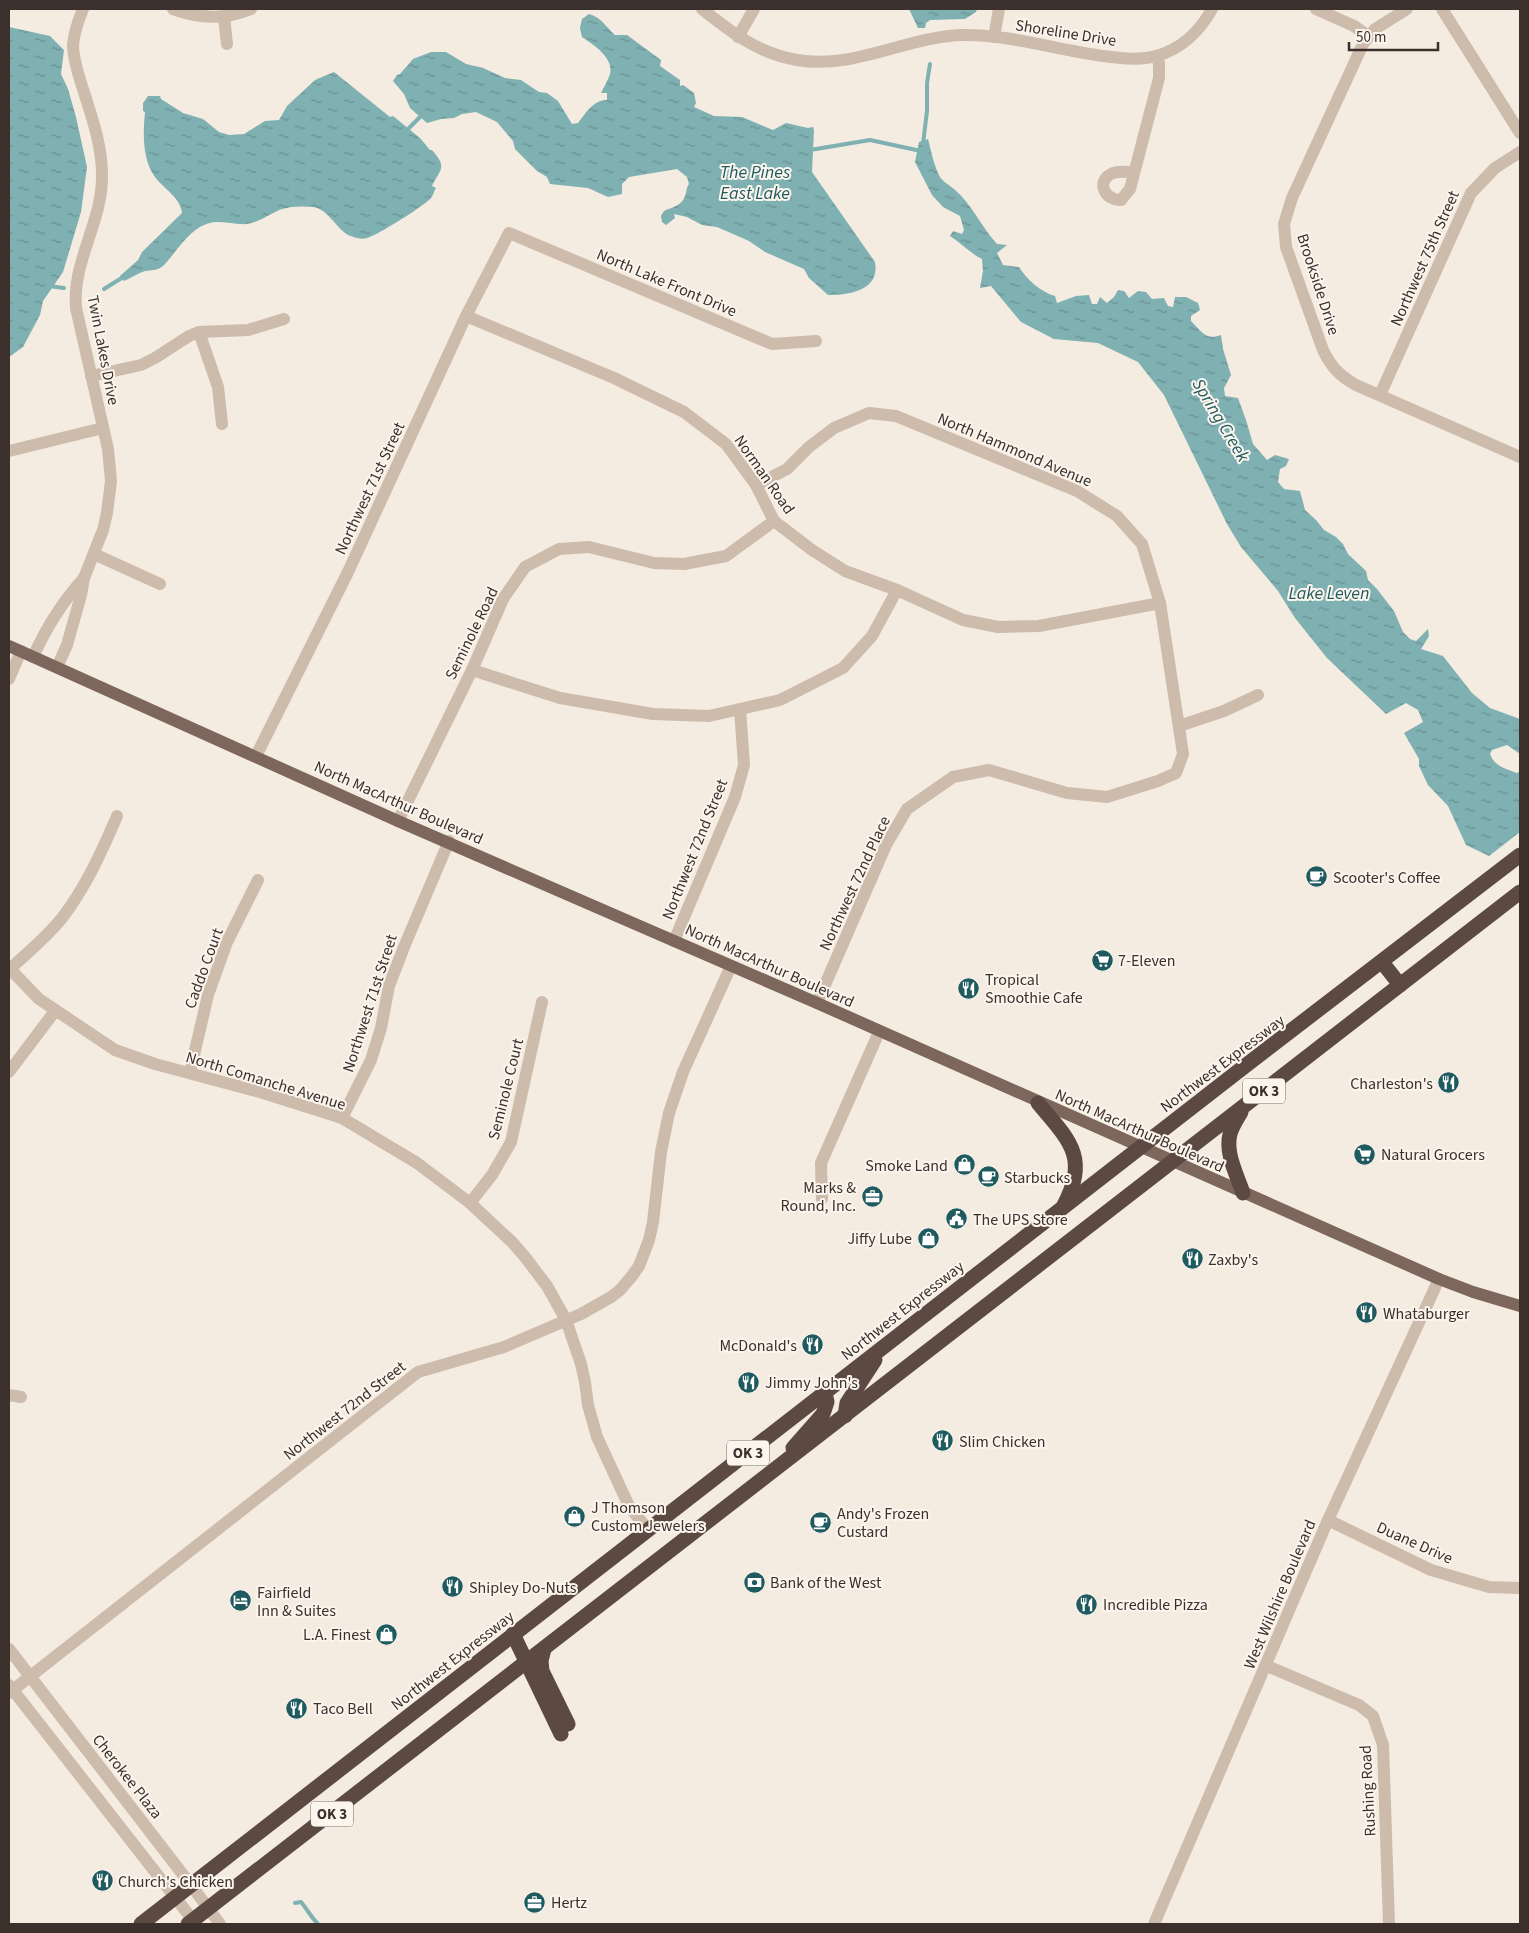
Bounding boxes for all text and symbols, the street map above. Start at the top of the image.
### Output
street label: Shoreline Drive [1014,14,1118,52]
scale bar [1349,20,1438,52]
text: 50 m [1356,27,1386,48]
water label: The Pines East Lake [720,160,790,206]
street label: Northwest 75th Street [1385,187,1465,330]
street label: Brookside Drive [1291,231,1345,338]
street label: North Lake Front Drive [593,243,740,322]
street label: Twin Lakes Drive [82,293,124,407]
water label: Spring Creek [1186,374,1256,467]
street label: North Hammond Avenue [934,407,1095,492]
street label: Northwest 71st Street [329,418,411,558]
street label: Norman Road [729,431,800,519]
water label: Lake Leven [1289,581,1369,606]
street label: Seminole Road [440,583,504,684]
street label: North MacArthur Boulevard [311,756,487,850]
street label: Northwest 72nd Street [657,775,733,923]
street label: Northwest 72nd Place [814,813,896,954]
cafe icon: Scooter's Coffee [1305,865,1329,889]
place label: Scooter's Coffee [1333,867,1441,889]
street label: North MacArthur Boulevard [682,919,858,1013]
street label: Caddo Court [179,924,229,1012]
street label: Northwest 71st Street [337,931,403,1075]
supermarket icon: 7-Eleven [1090,948,1114,972]
place label: 7-Eleven [1118,950,1176,972]
place label: Tropical Smoothie Cafe [985,969,1083,1009]
restaurant icon: Tropical Smoothie Cafe [957,976,981,1000]
street label: Northwest Expressway [1156,1009,1290,1118]
street label: Seminole Court [483,1036,529,1142]
street label: North Comanche Avenue [183,1046,348,1116]
restaurant icon: Charleston's [1437,1071,1461,1095]
place label: Charleston's [1350,1073,1433,1095]
road number: OK 3 [1243,1078,1285,1104]
street label: North MacArthur Boulevard [1052,1084,1228,1178]
supermarket icon: Natural Grocers [1353,1142,1377,1166]
place label: Natural Grocers [1381,1144,1485,1166]
shop icon: Smoke Land [952,1153,976,1177]
place label: Smoke Land [865,1155,948,1177]
cafe icon: Starbucks [976,1165,1000,1189]
place label: Starbucks [1004,1167,1071,1189]
place label: Marks & Round, Inc. [781,1177,856,1217]
office icon: Marks & Round, Inc. [860,1184,884,1208]
public building icon: The UPS Store [945,1207,969,1231]
place label: The UPS Store [973,1209,1068,1231]
shop icon: Jiffy Lube [916,1226,940,1250]
place label: Jiffy Lube [847,1228,912,1250]
restaurant icon: Zaxby's [1180,1247,1204,1271]
place label: Zaxby's [1208,1249,1258,1271]
street label: Northwest Expressway [836,1255,969,1366]
restaurant icon: Whataburger [1355,1301,1379,1325]
place label: Whataburger [1383,1303,1470,1325]
restaurant icon: McDonald's [801,1333,825,1357]
place label: McDonald's [719,1335,797,1357]
street label: Northwest 72nd Street [279,1356,411,1466]
restaurant icon: Jimmy John's [737,1370,761,1394]
place label: Jimmy John's [765,1372,858,1394]
restaurant icon: Slim Chicken [931,1429,955,1453]
place label: Slim Chicken [959,1431,1045,1453]
road number: OK 3 [727,1440,769,1466]
place label: J Thomson Custom Jewelers [591,1497,705,1537]
place label: Andy's Frozen Custard [837,1503,929,1543]
shop icon: J Thomson Custom Jewelers [563,1504,587,1528]
cafe icon: Andy's Frozen Custard [809,1510,833,1534]
street label: West Wilshire Boulevard [1238,1516,1321,1672]
street label: Duane Drive [1373,1516,1456,1569]
bank icon: Bank of the West [742,1570,766,1594]
place label: Bank of the West [770,1572,882,1594]
restaurant icon: Shipley Do-Nuts [441,1575,465,1599]
place label: Shipley Do-Nuts [469,1577,577,1599]
place label: Fairfield Inn & Suites [257,1582,336,1622]
hotel icon: Fairfield Inn & Suites [229,1589,253,1613]
restaurant icon: Incredible Pizza [1075,1592,1099,1616]
place label: Incredible Pizza [1103,1594,1208,1616]
street label: Northwest Expressway [386,1605,519,1716]
shop icon: L.A. Finest [375,1622,399,1646]
place label: L.A. Finest [303,1624,372,1646]
restaurant icon: Taco Bell [285,1696,309,1720]
place label: Taco Bell [313,1698,373,1720]
street label: Cherokee Plaza [87,1730,167,1824]
street label: Rushing Road [1355,1745,1381,1837]
road number: OK 3 [311,1802,353,1826]
restaurant icon: Church's Chicken [90,1869,114,1893]
place label: Church's Chicken [118,1871,233,1893]
office icon: Hertz [523,1890,547,1914]
place label: Hertz [551,1892,587,1914]

